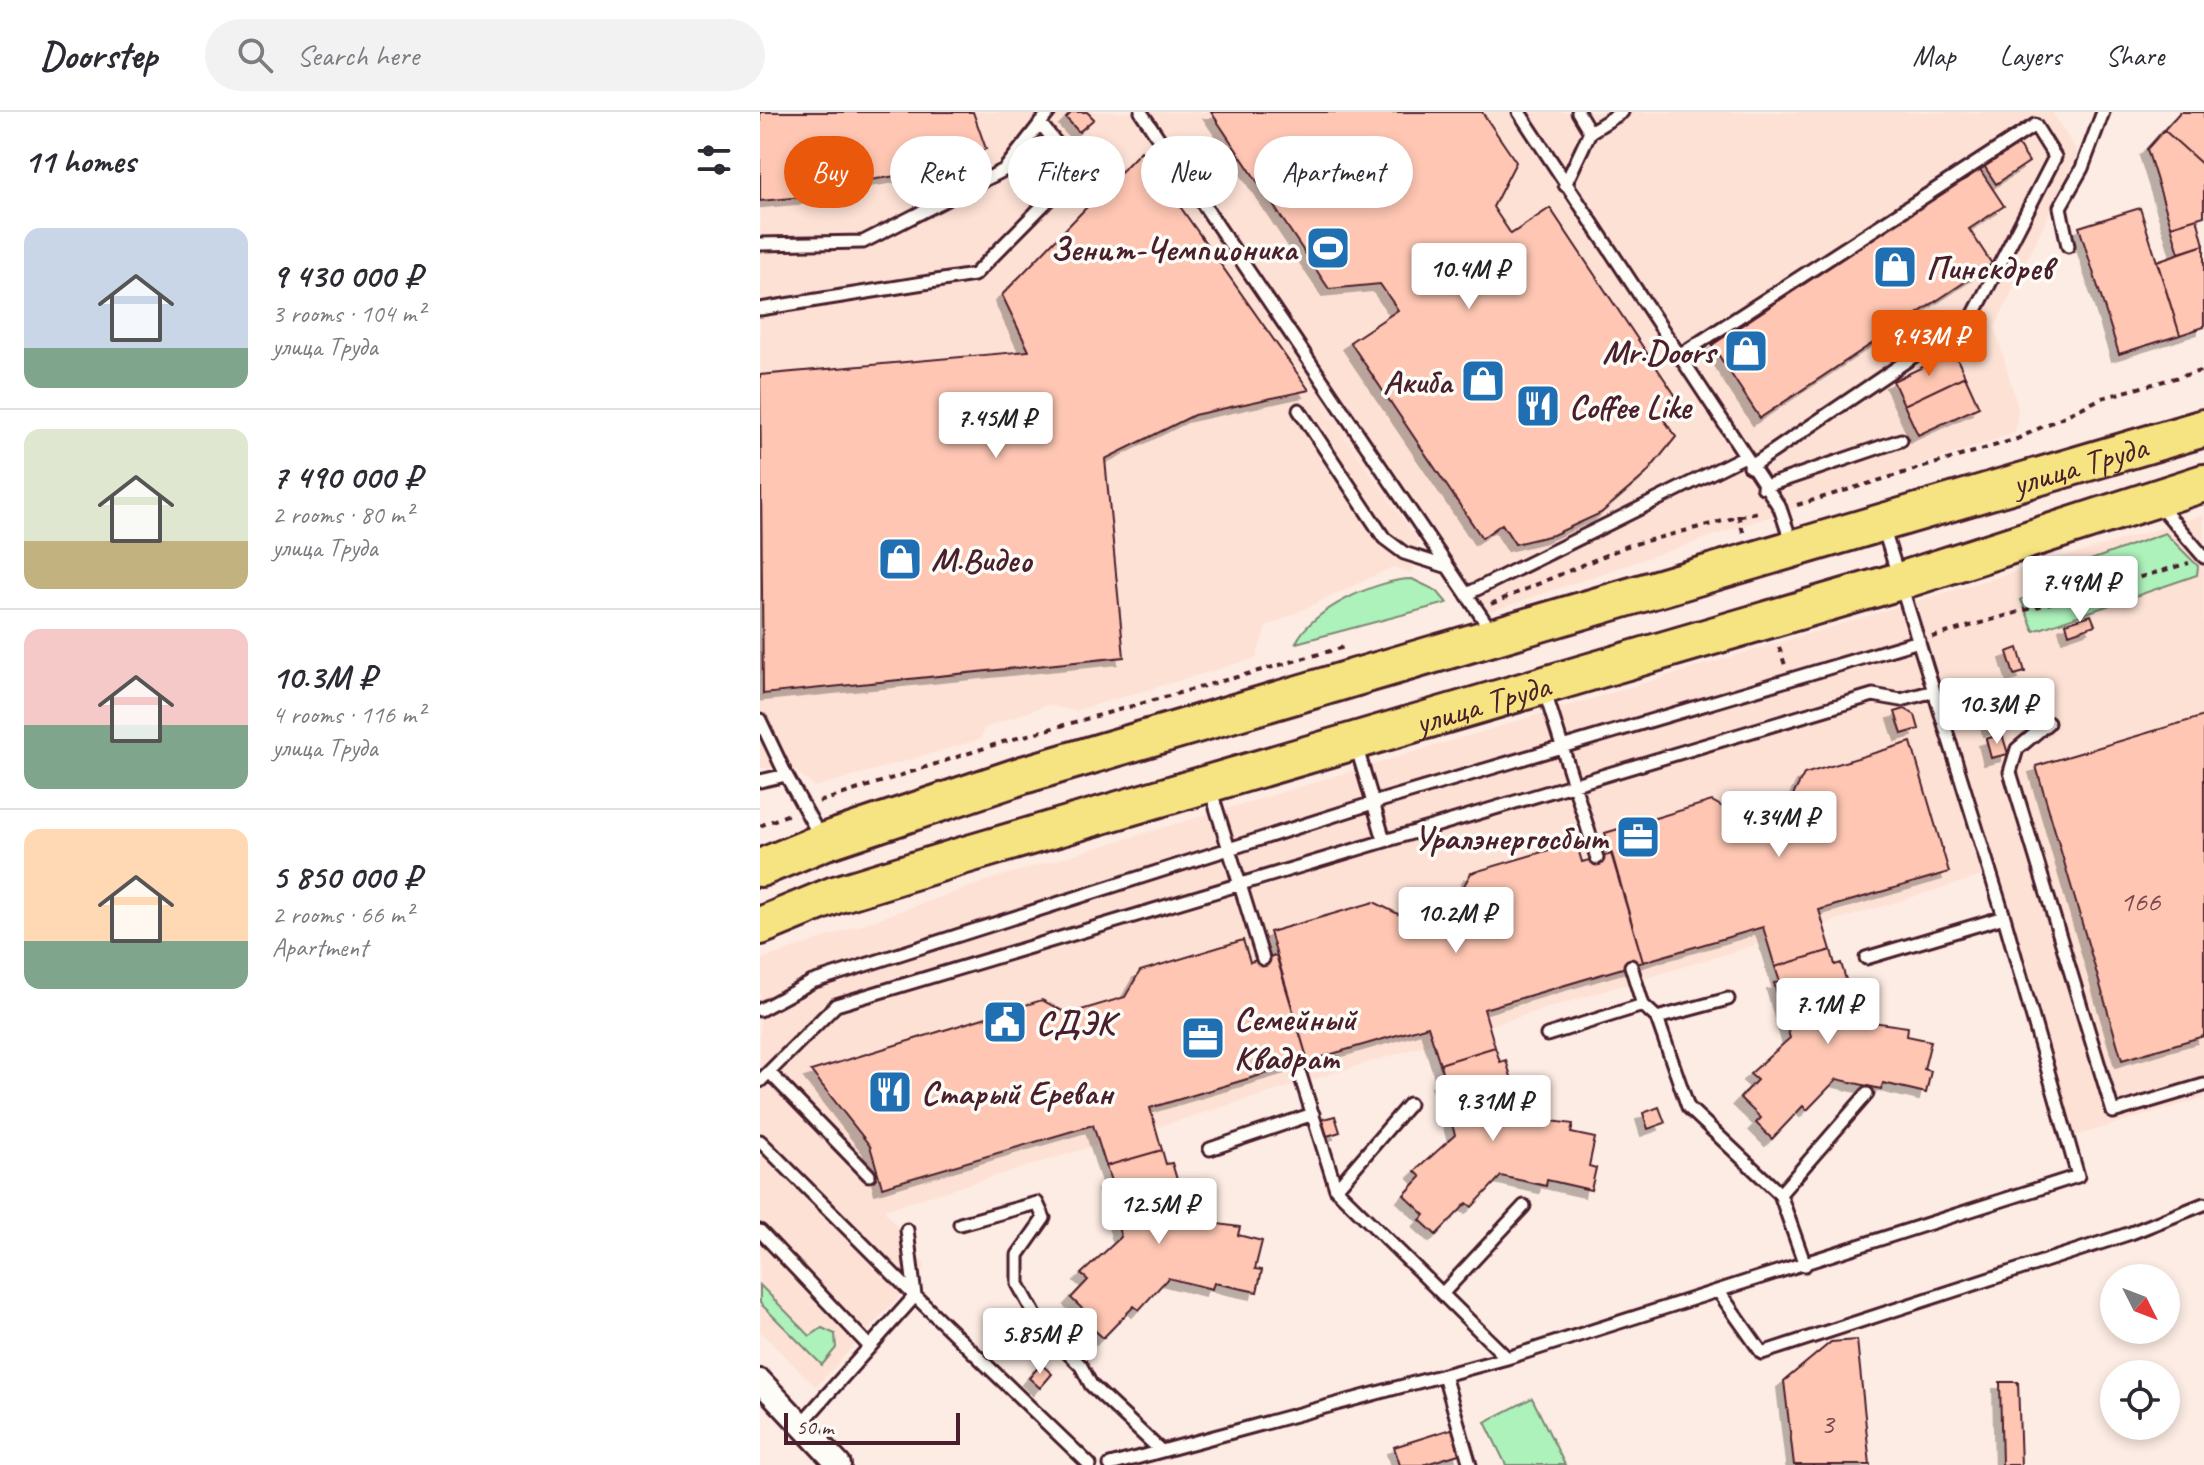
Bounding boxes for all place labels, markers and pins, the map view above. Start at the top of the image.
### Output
sports icon: Зенит-Чемпионика [1304,224,1352,272]
place label: Зенит-Чемпионика [1050,227,1299,270]
pin: 10.4M ₽ [1395,243,1543,311]
shop icon: Пинскдрев [1871,243,1919,291]
place label: Пинскдрев [1926,246,2058,289]
pin: 9.43M ₽ [1855,310,2003,378]
shop icon: Mr.Doors [1722,327,1770,375]
place label: Mr.Doors [1602,330,1718,373]
shop icon: Акиба [1459,357,1507,405]
place label: Акиба [1383,360,1454,403]
restaurant icon: Coffee Like [1514,382,1562,430]
place label: Coffee Like [1569,385,1693,428]
pin: 7.45M ₽ [922,392,1070,460]
shop icon: М.Видео [876,535,924,583]
place label: М.Видео [931,538,1033,581]
pin: 7.49M ₽ [2006,556,2154,624]
pin: 10.3M ₽ [1923,678,2071,746]
pin: 4.34M ₽ [1705,791,1853,859]
office icon: Уралэнергосбыт [1614,813,1662,861]
place label: Уралэнергосбыт [1413,816,1610,859]
pin: 10.2M ₽ [1382,887,1530,955]
pin: 7.1M ₽ [1763,978,1893,1046]
place label: Семейный Квадрат [1234,997,1358,1079]
public building icon: СДЭК [981,998,1029,1046]
place label: СДЭК [1036,1001,1121,1044]
office icon: Семейный Квадрат [1179,1014,1227,1062]
restaurant icon: Старый Ереван [866,1068,914,1116]
place label: Старый Ереван [921,1071,1115,1114]
pin: 9.31M ₽ [1419,1075,1567,1143]
pin: 12.5M ₽ [1085,1178,1233,1246]
pin: 5.85M ₽ [966,1308,1114,1376]

